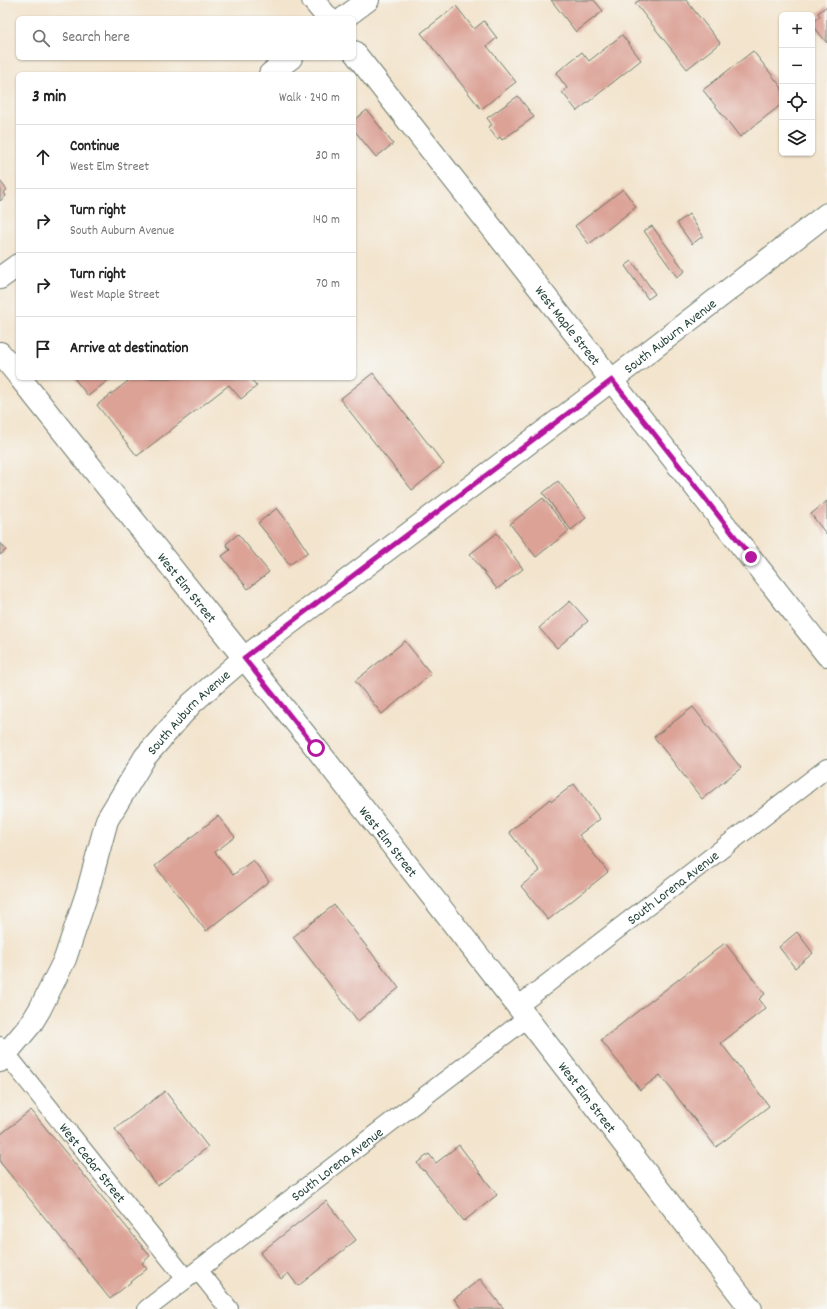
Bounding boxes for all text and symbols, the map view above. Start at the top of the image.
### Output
map controls [779,12,815,156]
button: + [779,12,815,48]
search box [16,16,356,60]
icon: search [30,27,52,49]
text: Search here [62,27,130,49]
button: − [779,48,815,84]
button: locate [779,84,815,120]
text: 3 min [32,86,66,110]
text: Walk · 240 m [279,89,340,108]
button: layers [779,120,815,156]
text: Continue [70,136,119,158]
icon: ahead [32,146,54,168]
text: 30 m [315,147,340,166]
text: West Elm Street [70,158,149,177]
text: Turn right [70,200,126,222]
icon: right [32,210,54,232]
text: 140 m [313,211,340,230]
text: South Auburn Avenue [70,222,174,241]
text: Turn right [70,264,126,286]
icon: right [32,274,54,296]
text: 70 m [316,275,340,294]
street label: West Maple Street [529,282,604,370]
text: West Maple Street [70,286,160,305]
street label: South Auburn Avenue [620,295,722,379]
icon: arrive [32,338,54,360]
text: Arrive at destination [70,338,188,360]
route end [742,548,760,566]
street label: West Elm Street [151,549,220,628]
street label: South Auburn Avenue [143,666,235,760]
route start [307,739,325,757]
street label: West Elm Street [353,803,421,882]
street label: South Lorena Avenue [624,847,724,930]
street label: West Elm Street [552,1058,620,1138]
street label: West Cedar Street [53,1119,130,1208]
street label: South Lorena Avenue [288,1124,388,1207]

